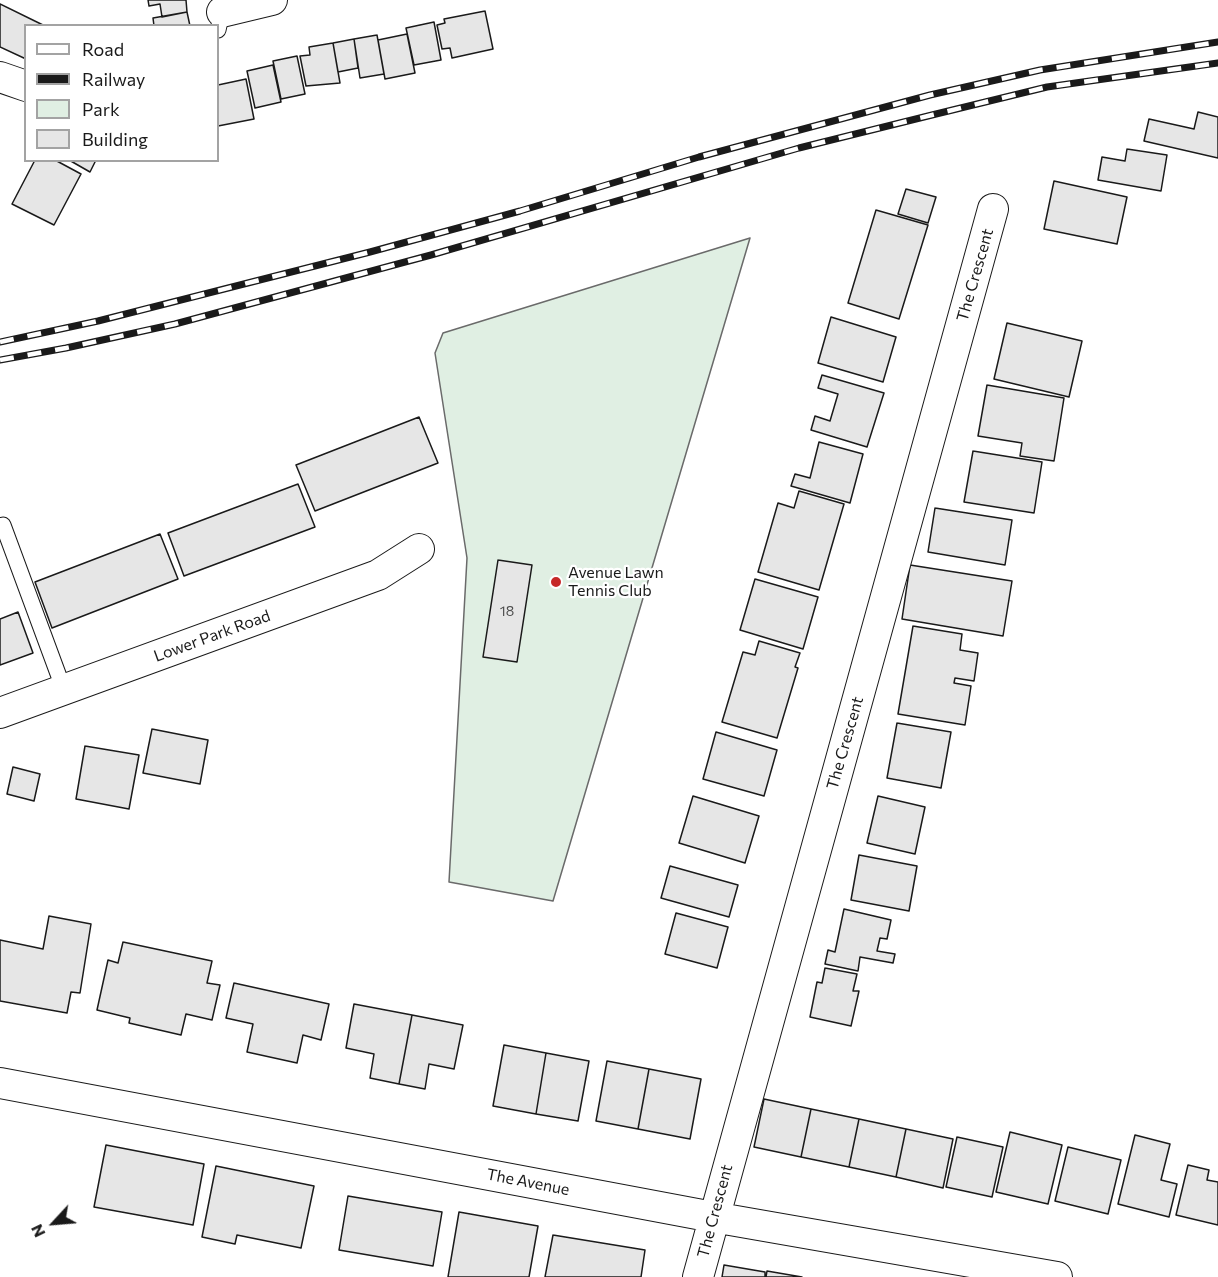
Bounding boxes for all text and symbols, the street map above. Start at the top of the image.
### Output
legend [24,24,219,162]
text: Road [82,38,124,60]
text: Railway [82,68,145,90]
text: Park [82,98,120,120]
text: Building [82,128,148,150]
street label: The Crescent [953,226,997,324]
place label: Avenue Lawn Tennis Club [568,563,664,601]
marker: Avenue Lawn Tennis Club [549,575,563,589]
house number: 18 [500,603,514,619]
street label: Lower Park Road [151,606,273,666]
street label: The Crescent [823,694,867,792]
street label: The Crescent [693,1162,737,1260]
street label: The Avenue [485,1165,571,1199]
north arrow [24,1193,84,1253]
text: N [26,1222,49,1241]

